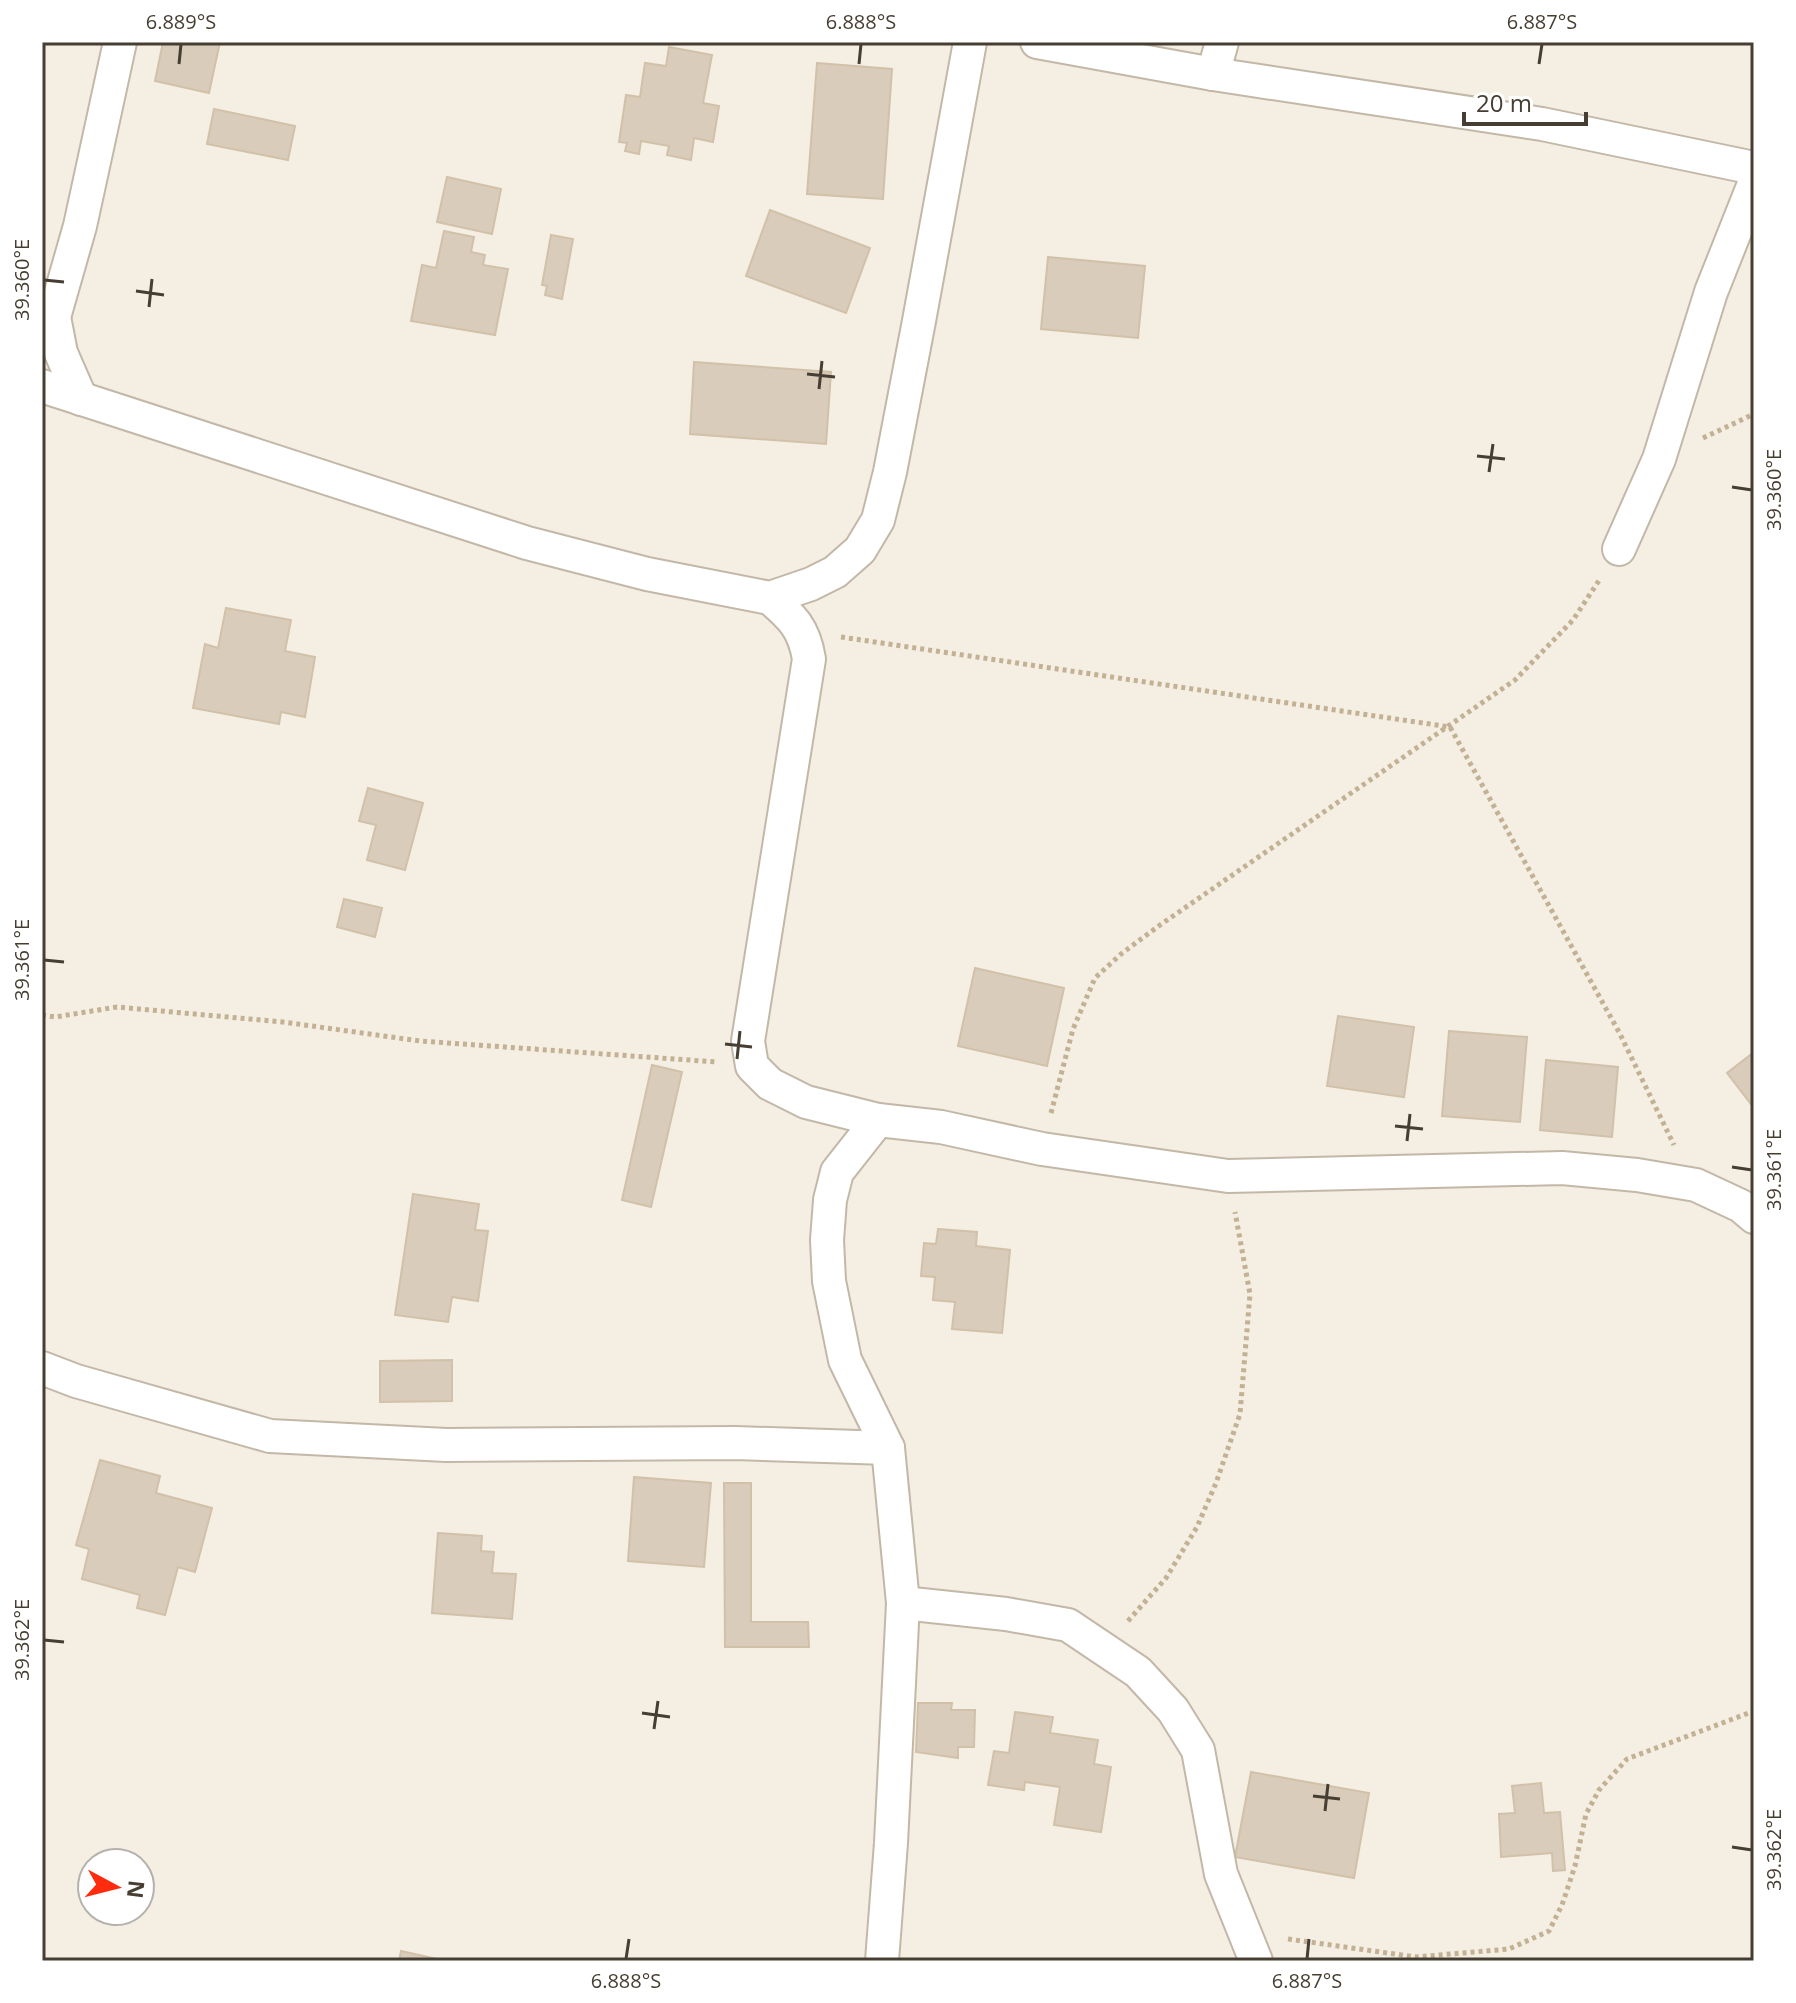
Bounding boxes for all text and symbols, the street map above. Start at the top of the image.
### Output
text: 6.889°S [146,8,216,35]
text: 6.888°S [826,8,896,35]
text: 6.887°S [1507,8,1577,35]
scale bar [1464,76,1586,126]
text: 20 m [1476,86,1532,119]
text: 39.360°E [8,239,35,321]
text: 39.360°E [1760,449,1787,531]
text: 39.361°E [8,919,35,1001]
text: 39.361°E [1760,1129,1787,1211]
text: 39.362°E [8,1599,35,1681]
text: 39.362°E [1760,1809,1787,1891]
north arrow [76,1847,156,1927]
text: N [121,1879,153,1900]
text: 6.888°S [591,1967,661,1994]
text: 6.887°S [1272,1967,1342,1994]

